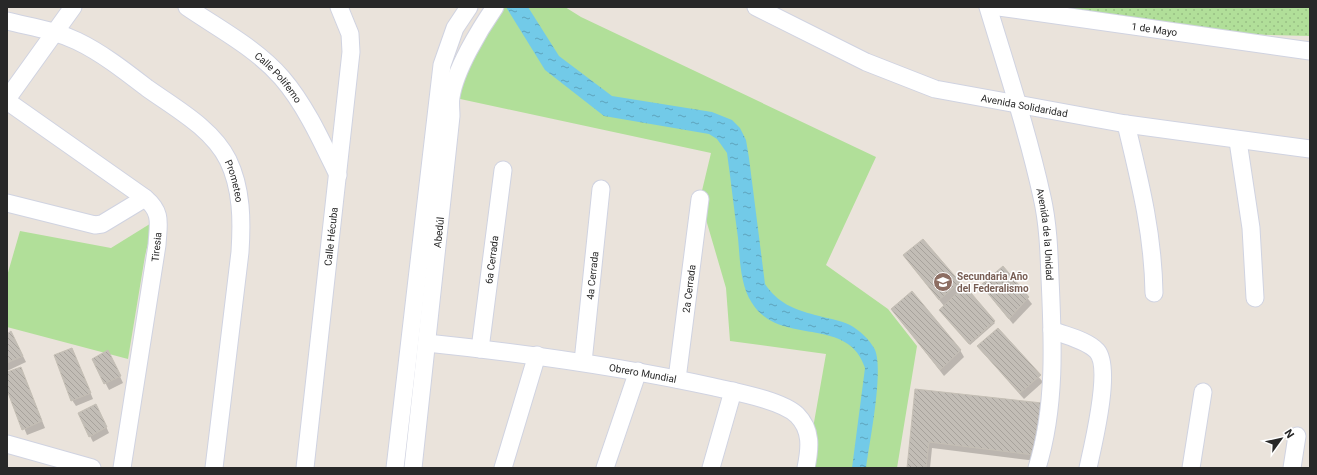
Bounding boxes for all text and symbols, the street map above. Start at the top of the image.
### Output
street label: 1 de Mayo [1131,21,1178,38]
street label: Calle Polifemo [253,50,304,105]
street label: Avenida Solidaridad [980,93,1069,119]
street label: Prometeo [223,158,245,203]
street label: Avenida de la Unidad [1034,187,1055,281]
street label: Calle Hécuba [322,207,340,266]
street label: Abedúl [432,216,446,248]
street label: Tiresia [149,232,164,263]
street label: 6a Cerrada [483,235,501,285]
street label: 4a Cerrada [585,251,600,300]
street label: 2a Cerrada [680,264,698,314]
school or university icon: Secundaria Año del Federalismo [932,271,954,293]
place label: Secundaria Año del Federalismo [957,271,1029,294]
street label: Obrero Mundial [608,362,677,385]
north arrow [1261,419,1301,459]
text: N [1281,427,1297,441]

